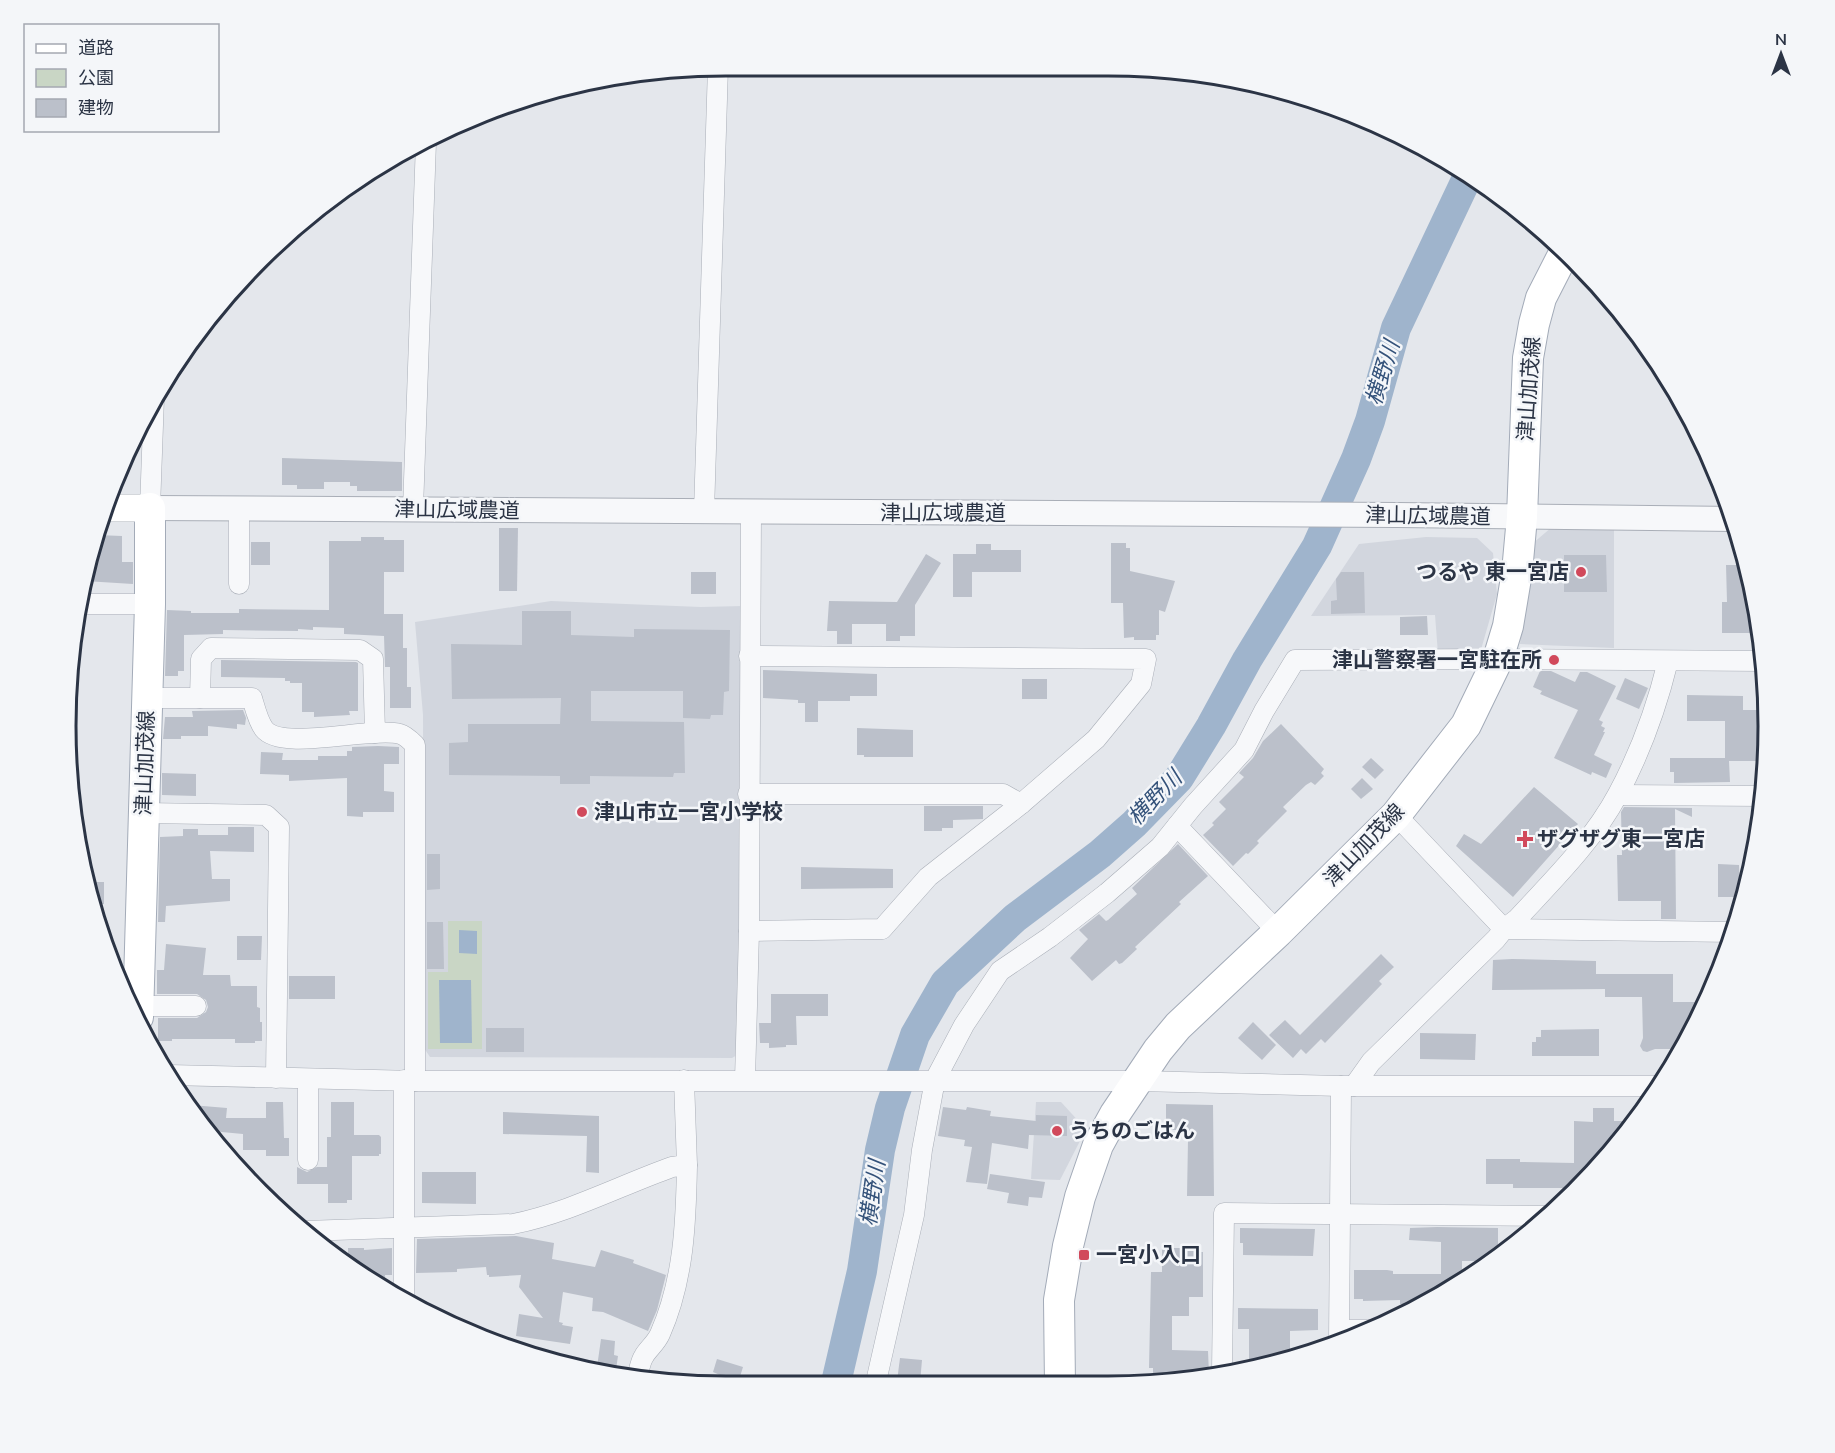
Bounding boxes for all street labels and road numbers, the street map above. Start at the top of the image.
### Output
street label: 津山加茂線 [1511,336,1547,442]
street label: 津山広域農道 [394,495,520,525]
street label: 津山広域農道 [880,499,1006,527]
street label: 津山広域農道 [1365,501,1491,531]
street label: 津山加茂線 [129,710,161,816]
street label: 津山加茂線 [1317,798,1411,892]

